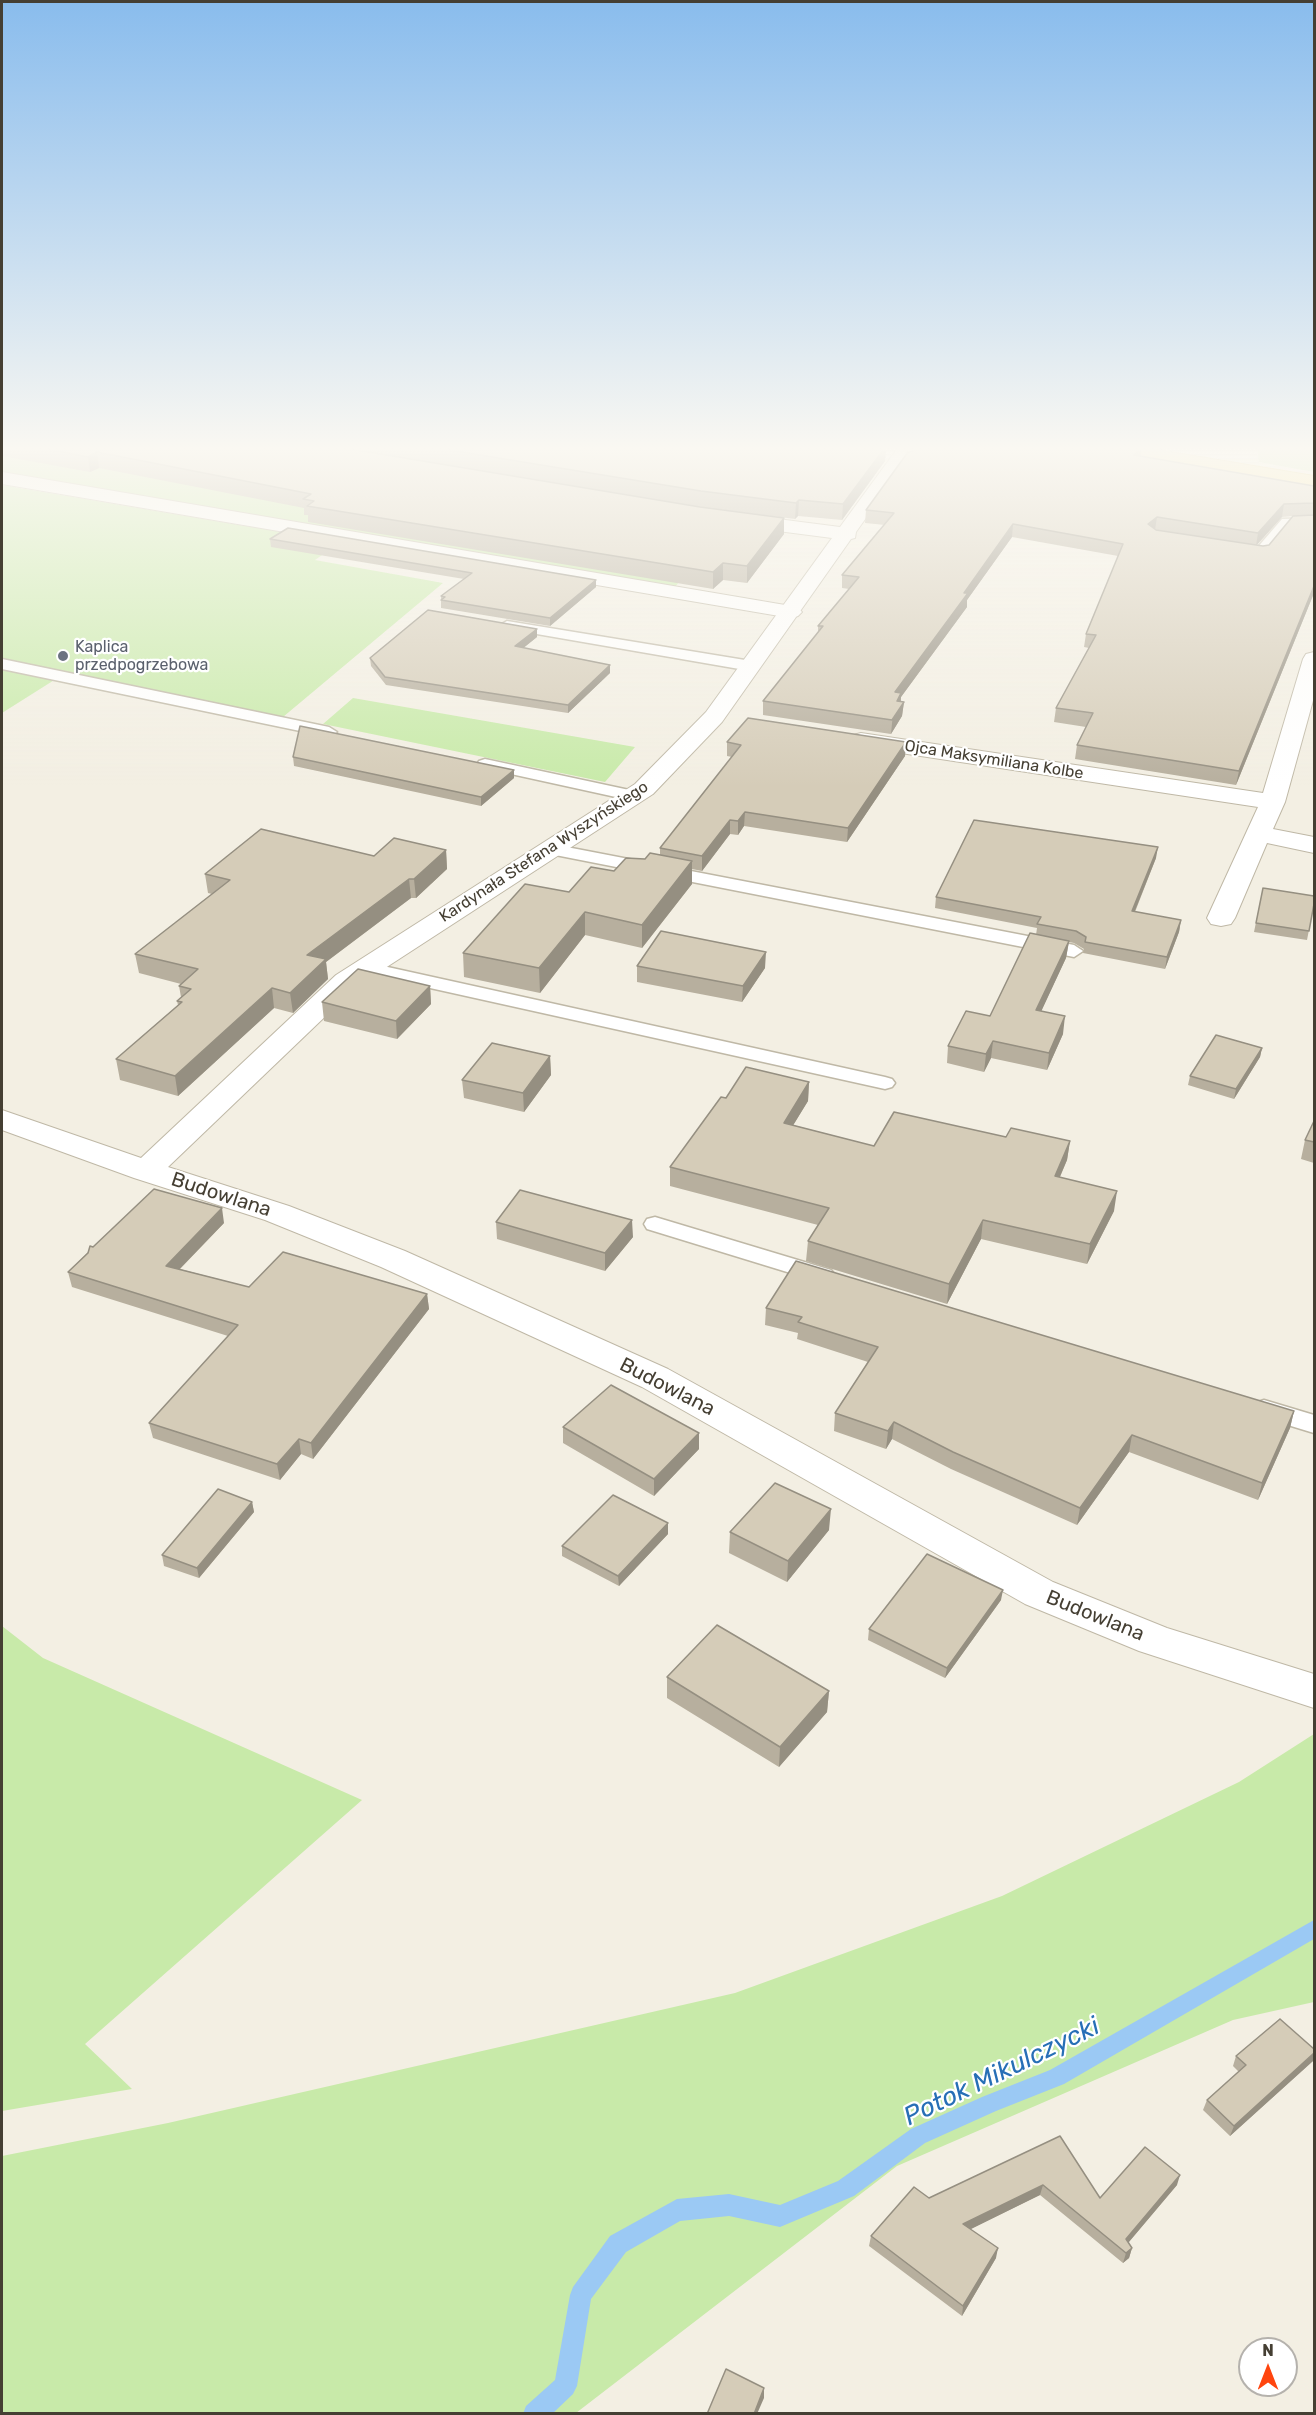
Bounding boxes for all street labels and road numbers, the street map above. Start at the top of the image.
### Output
street label: Ojca Maksymiliana Kolbe [903,736,1085,784]
street label: Kardynała Stefana Wyszyńskiego [436,777,652,927]
street label: Budowlana [168,1168,274,1222]
street label: Budowlana [615,1353,719,1421]
street label: Budowlana [1042,1585,1148,1647]

